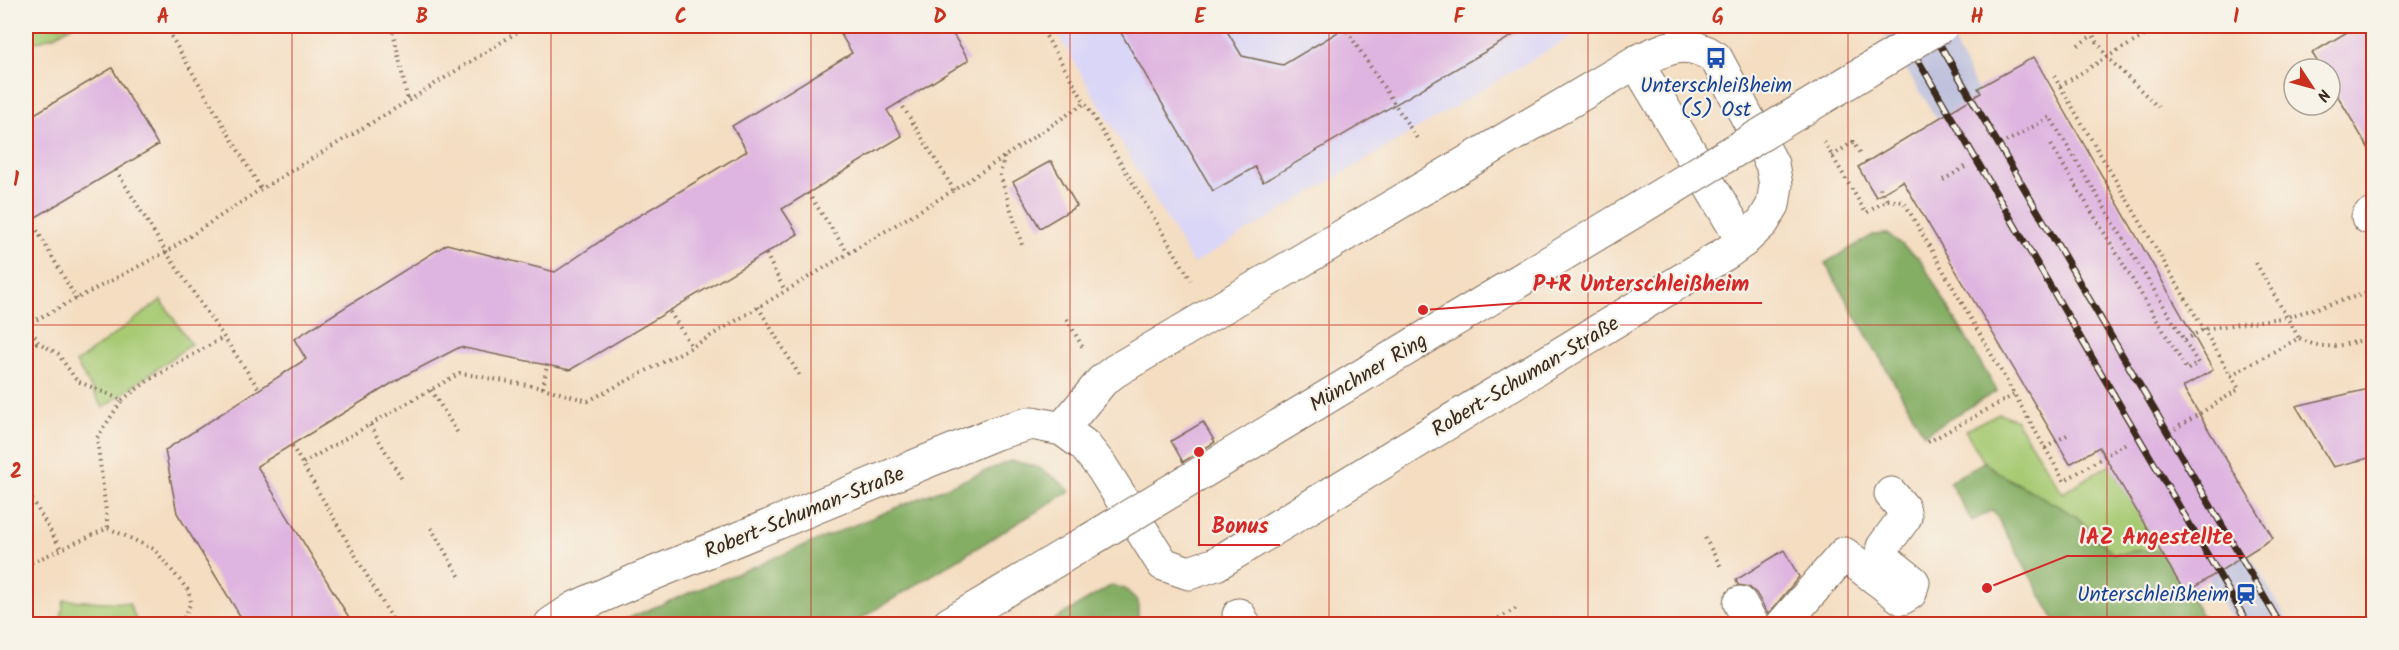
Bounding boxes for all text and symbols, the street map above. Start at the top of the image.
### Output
text: A [157,2,169,34]
text: B [416,2,428,34]
text: C [675,2,687,34]
text: D [933,2,947,34]
text: E [1194,2,1206,34]
text: F [1454,2,1466,34]
text: G [1712,2,1724,34]
text: H [1970,2,1984,34]
text: I [2233,2,2239,34]
bus stop icon: Unterschleißheim (S) Ost [1704,46,1728,70]
north arrow [2282,57,2342,117]
place label: Unterschleißheim (S) Ost [1640,70,1792,127]
text: N [2310,83,2336,106]
text: 1 [13,165,19,197]
callout: P+R Unterschleißheim [1521,263,1762,303]
text: P+R Unterschleißheim [1533,268,1749,303]
street label: Robert-Schuman-Straße [1426,308,1626,447]
street label: Münchner Ring [1303,325,1434,422]
text: 2 [10,457,22,489]
street label: Robert-Schuman-Straße [699,458,910,569]
callout: Bonus [1199,505,1280,545]
text: Bonus [1212,510,1269,545]
callout: IAZ Angestellte [2067,516,2245,556]
text: IAZ Angestellte [2079,521,2233,556]
place label: Unterschleißheim [2077,579,2229,612]
station icon: Unterschleißheim [2234,582,2258,606]

